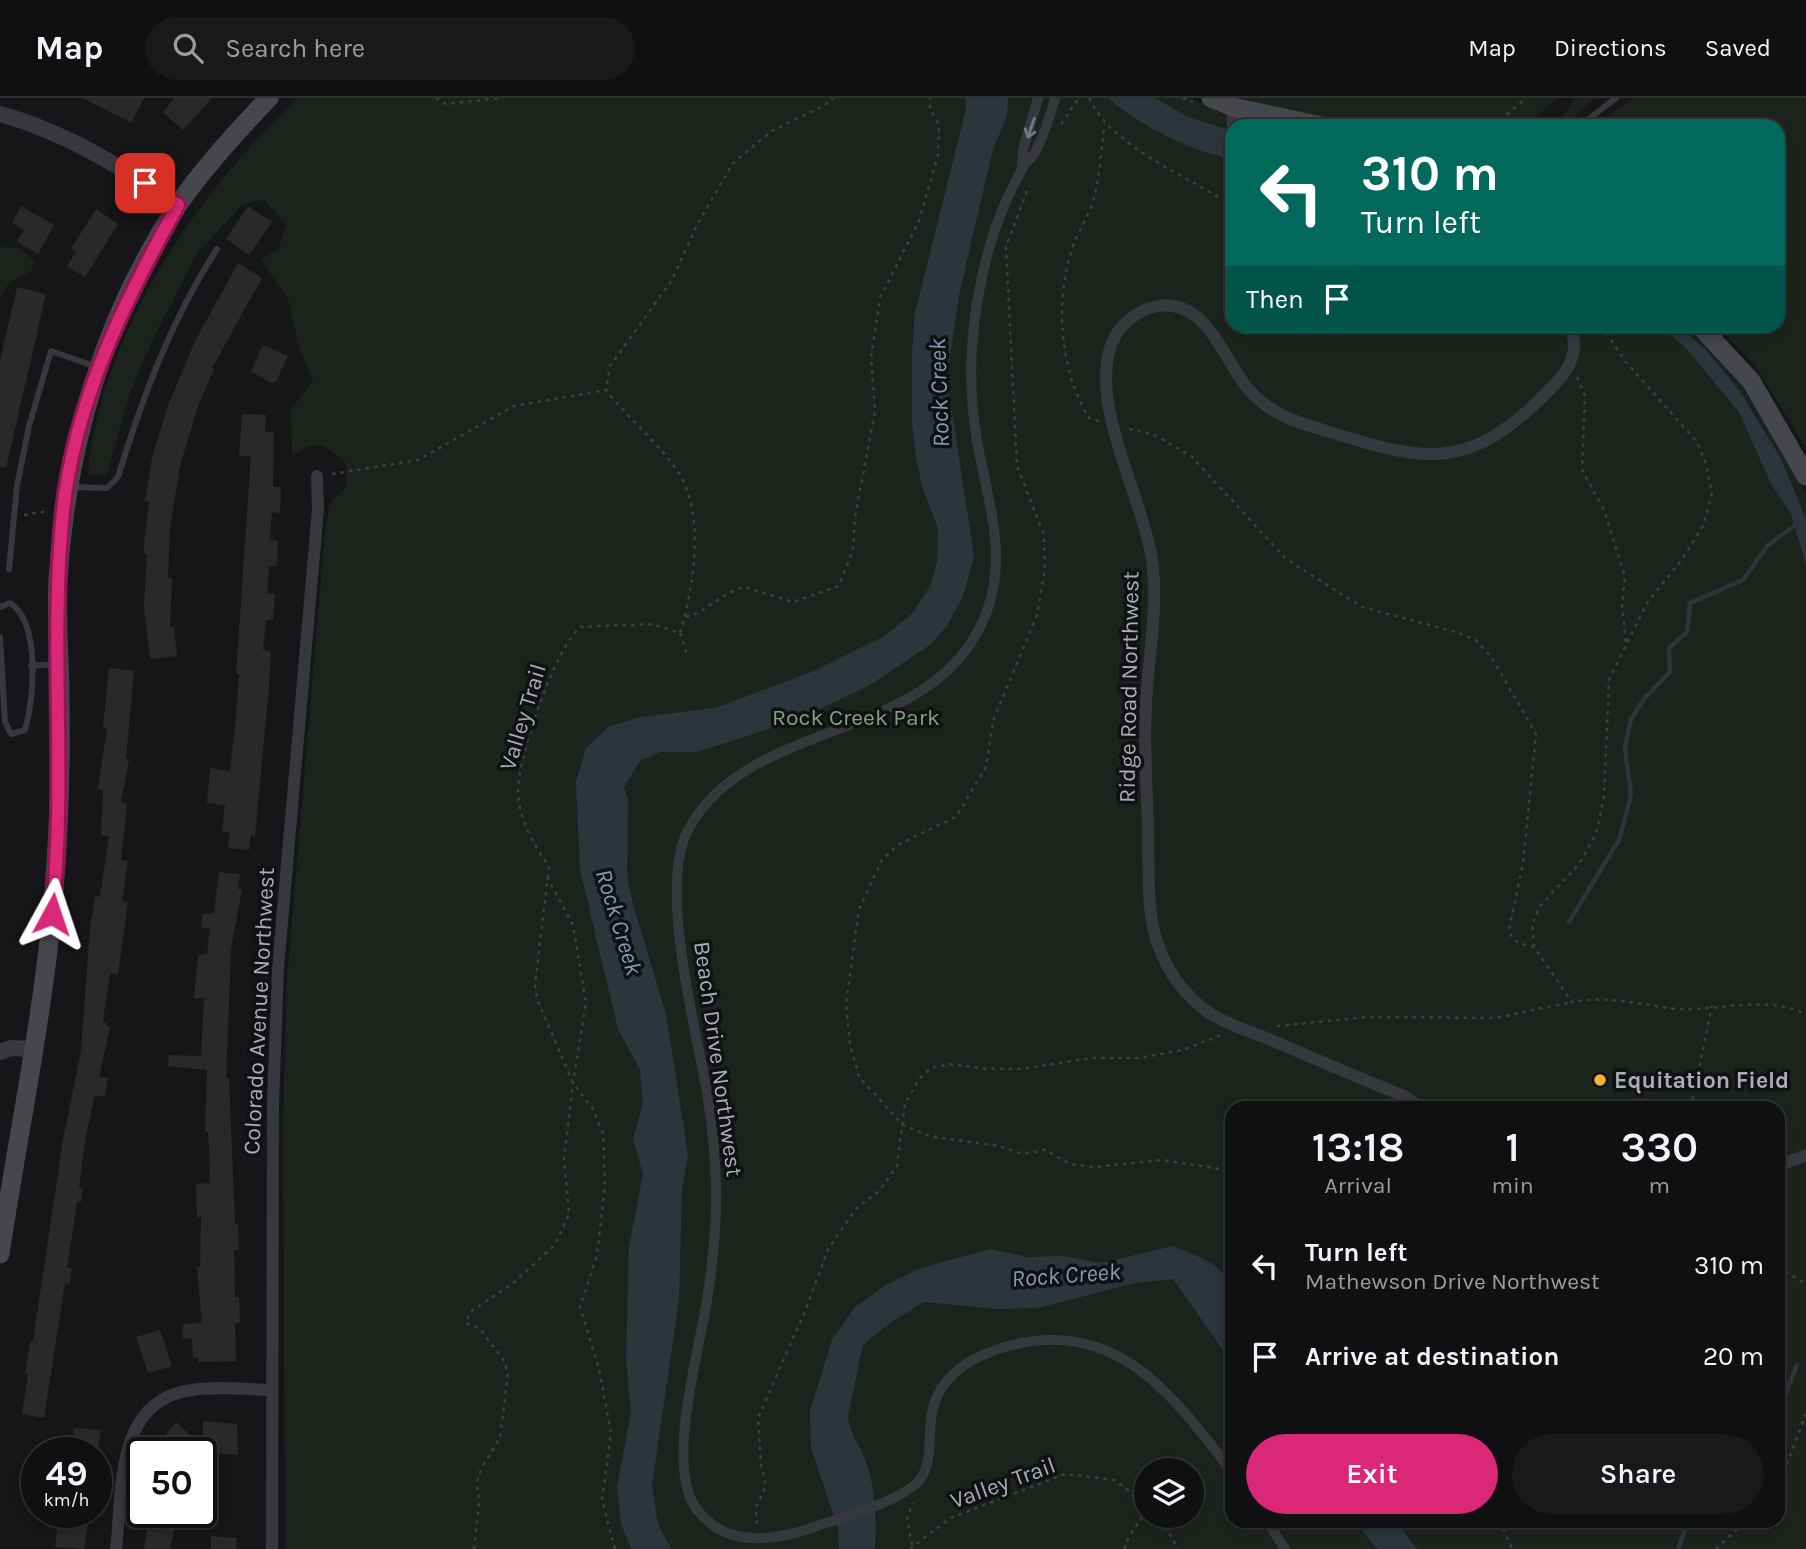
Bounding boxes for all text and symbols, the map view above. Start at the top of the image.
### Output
search box [145,17,635,80]
text: Map [35,29,103,67]
icon: search [169,29,207,67]
text: Search here [225,33,365,64]
text: Map [1468,34,1516,62]
text: Directions [1554,34,1667,62]
text: Saved [1705,34,1771,62]
one-way arrow [1023,117,1036,139]
text: 310 m [1361,145,1499,202]
icon: left [1246,147,1337,238]
pin [115,153,175,213]
icon: arrive [126,164,164,202]
text: Turn left [1361,204,1481,241]
icon: arrive [1318,280,1356,318]
text: Then [1246,284,1304,315]
water label: Rock Creek [923,337,955,448]
street label: Ridge Road Northwest [1113,571,1145,803]
street label: Valley Trail [494,661,552,773]
park label: Rock Creek Park [772,704,940,731]
street label: Colorado Avenue Northwest [238,866,280,1155]
water label: Rock Creek [590,866,649,979]
position arrow [15,877,89,951]
street label: Beach Drive Northwest [688,940,748,1179]
place label: Equitation Field [1614,1067,1789,1094]
marker: Equitation Field [1592,1072,1608,1088]
text: 13:18 [1312,1122,1405,1172]
text: 1 [1505,1122,1520,1172]
text: 330 [1620,1122,1698,1172]
text: Arrival [1325,1172,1392,1199]
text: min [1491,1172,1534,1199]
text: m [1649,1172,1670,1199]
text: Turn left [1305,1237,1407,1268]
icon: left [1246,1247,1284,1285]
text: 310 m [1694,1250,1764,1281]
water label: Rock Creek [1010,1257,1122,1293]
text: Mathewson Drive Northwest [1305,1268,1600,1295]
icon: arrive [1246,1338,1284,1376]
text: Arrive at destination [1305,1341,1559,1372]
text: 20 m [1703,1341,1764,1372]
button: Exit [1246,1434,1498,1514]
button: Share [1512,1434,1764,1514]
speed limit sign: 50 [126,1437,217,1528]
street label: Valley Trail [947,1452,1059,1514]
text: 49 [45,1453,88,1494]
map controls [1134,1458,1204,1528]
button: layers [1134,1458,1204,1528]
text: km/h [44,1489,89,1511]

